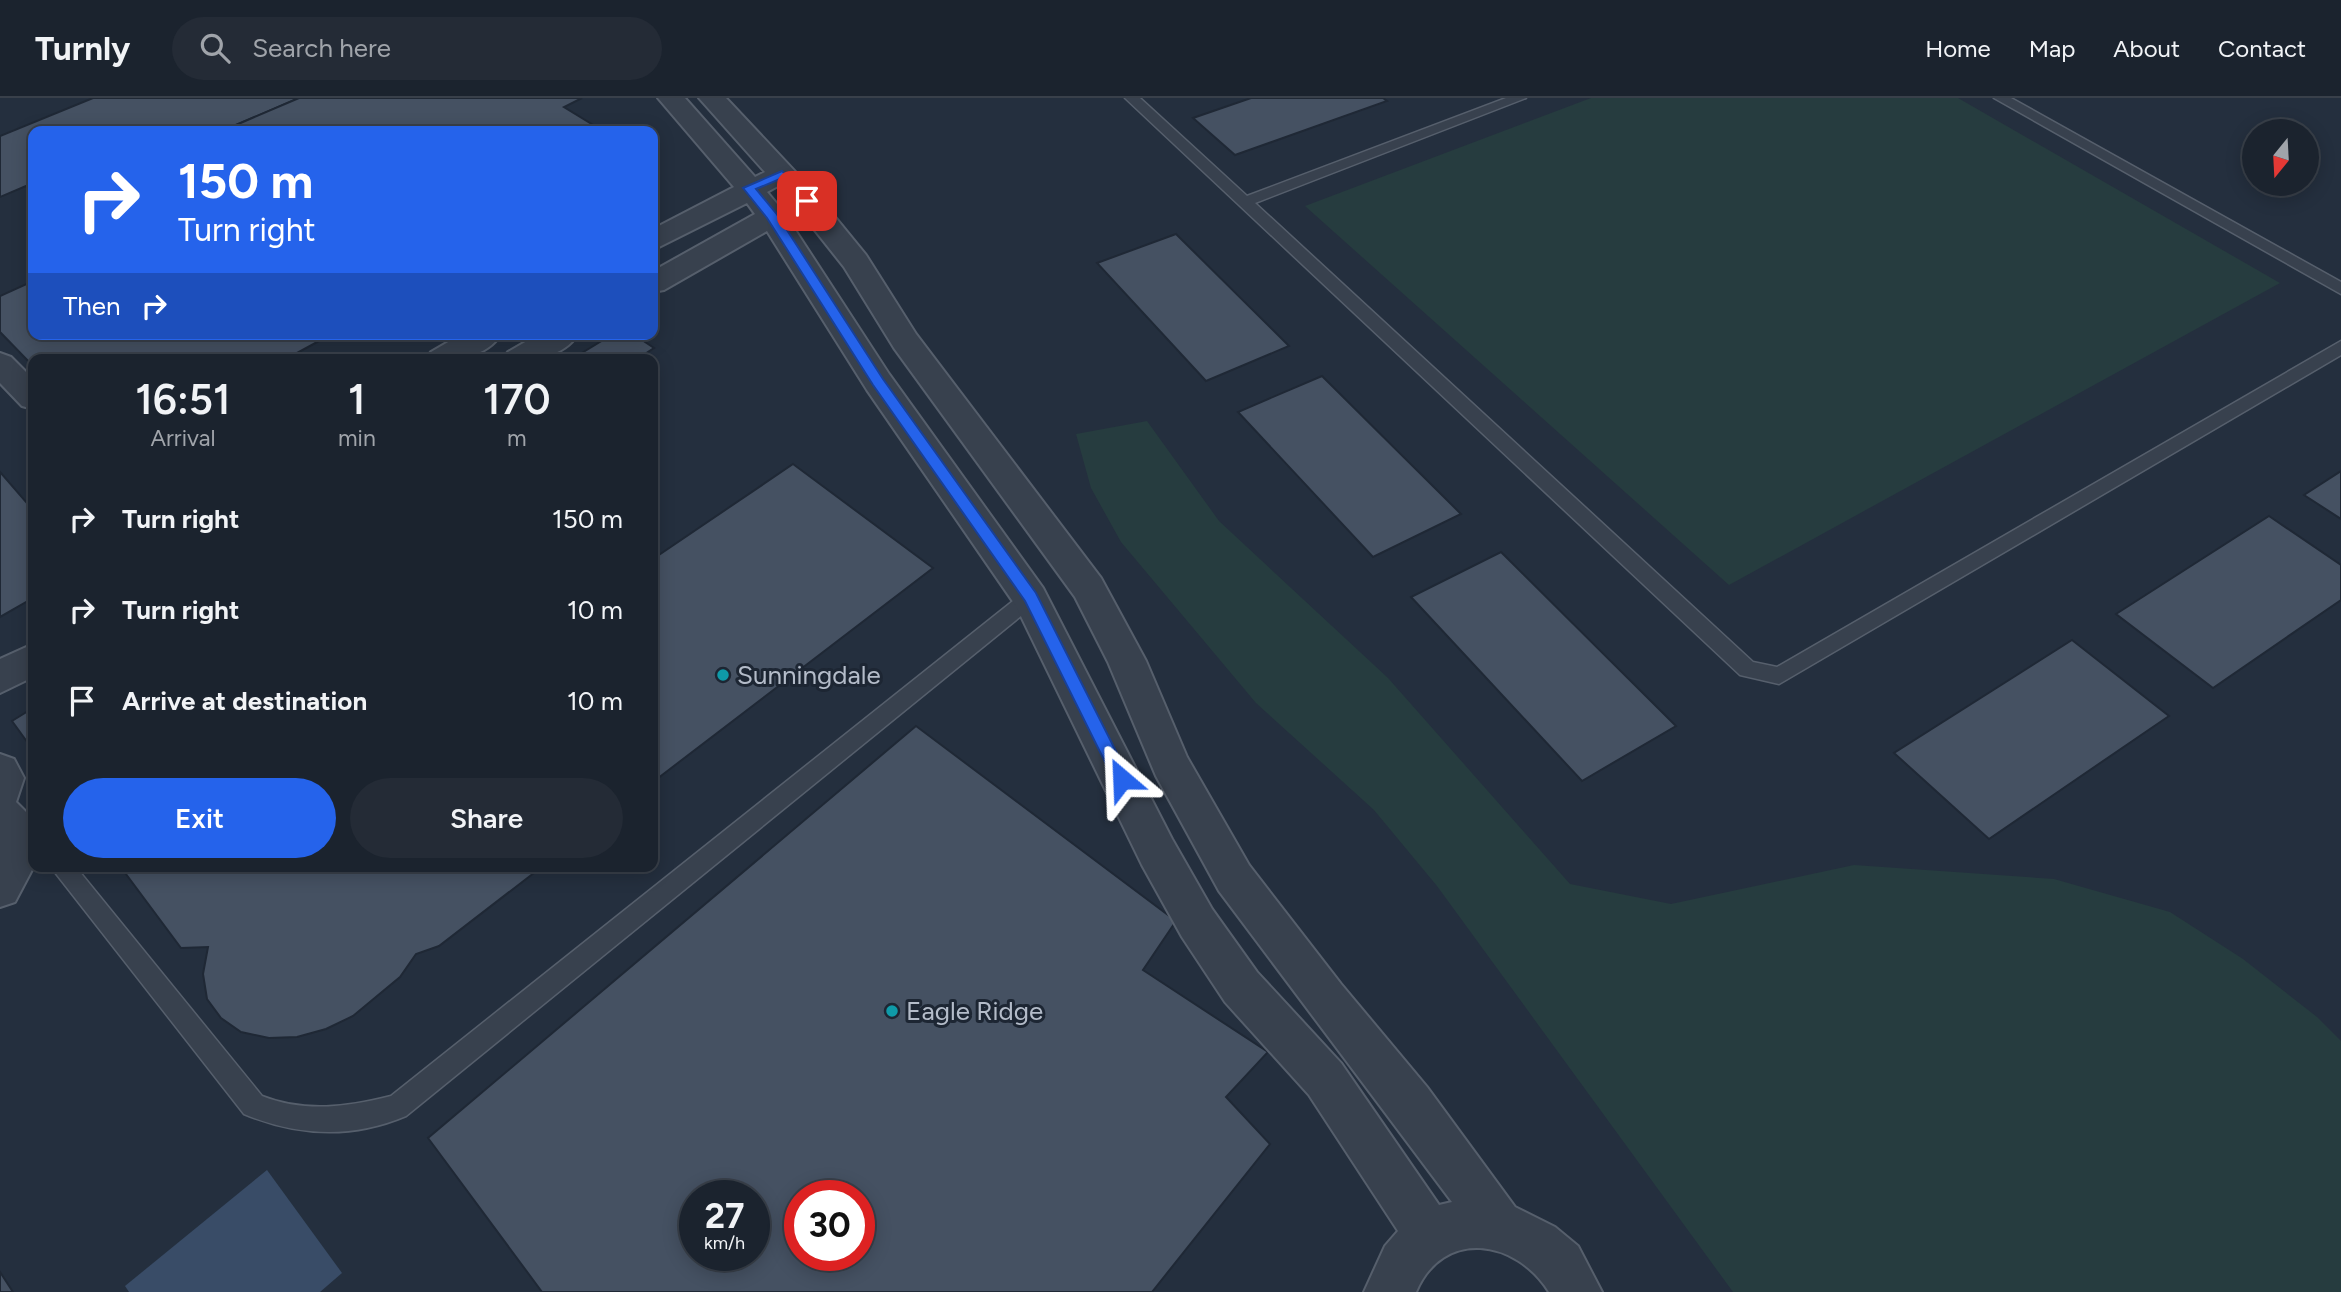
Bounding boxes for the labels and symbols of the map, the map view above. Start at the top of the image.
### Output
north arrow [2242,119,2319,196]
pin [777,171,837,231]
place label: Sunningdale [737,659,881,691]
marker: Sunningdale [715,667,731,683]
position arrow [1085,742,1159,816]
place label: Eagle Ridge [906,995,1043,1027]
marker: Eagle Ridge [884,1003,900,1019]
speed limit sign: 30 [784,1180,875,1271]

